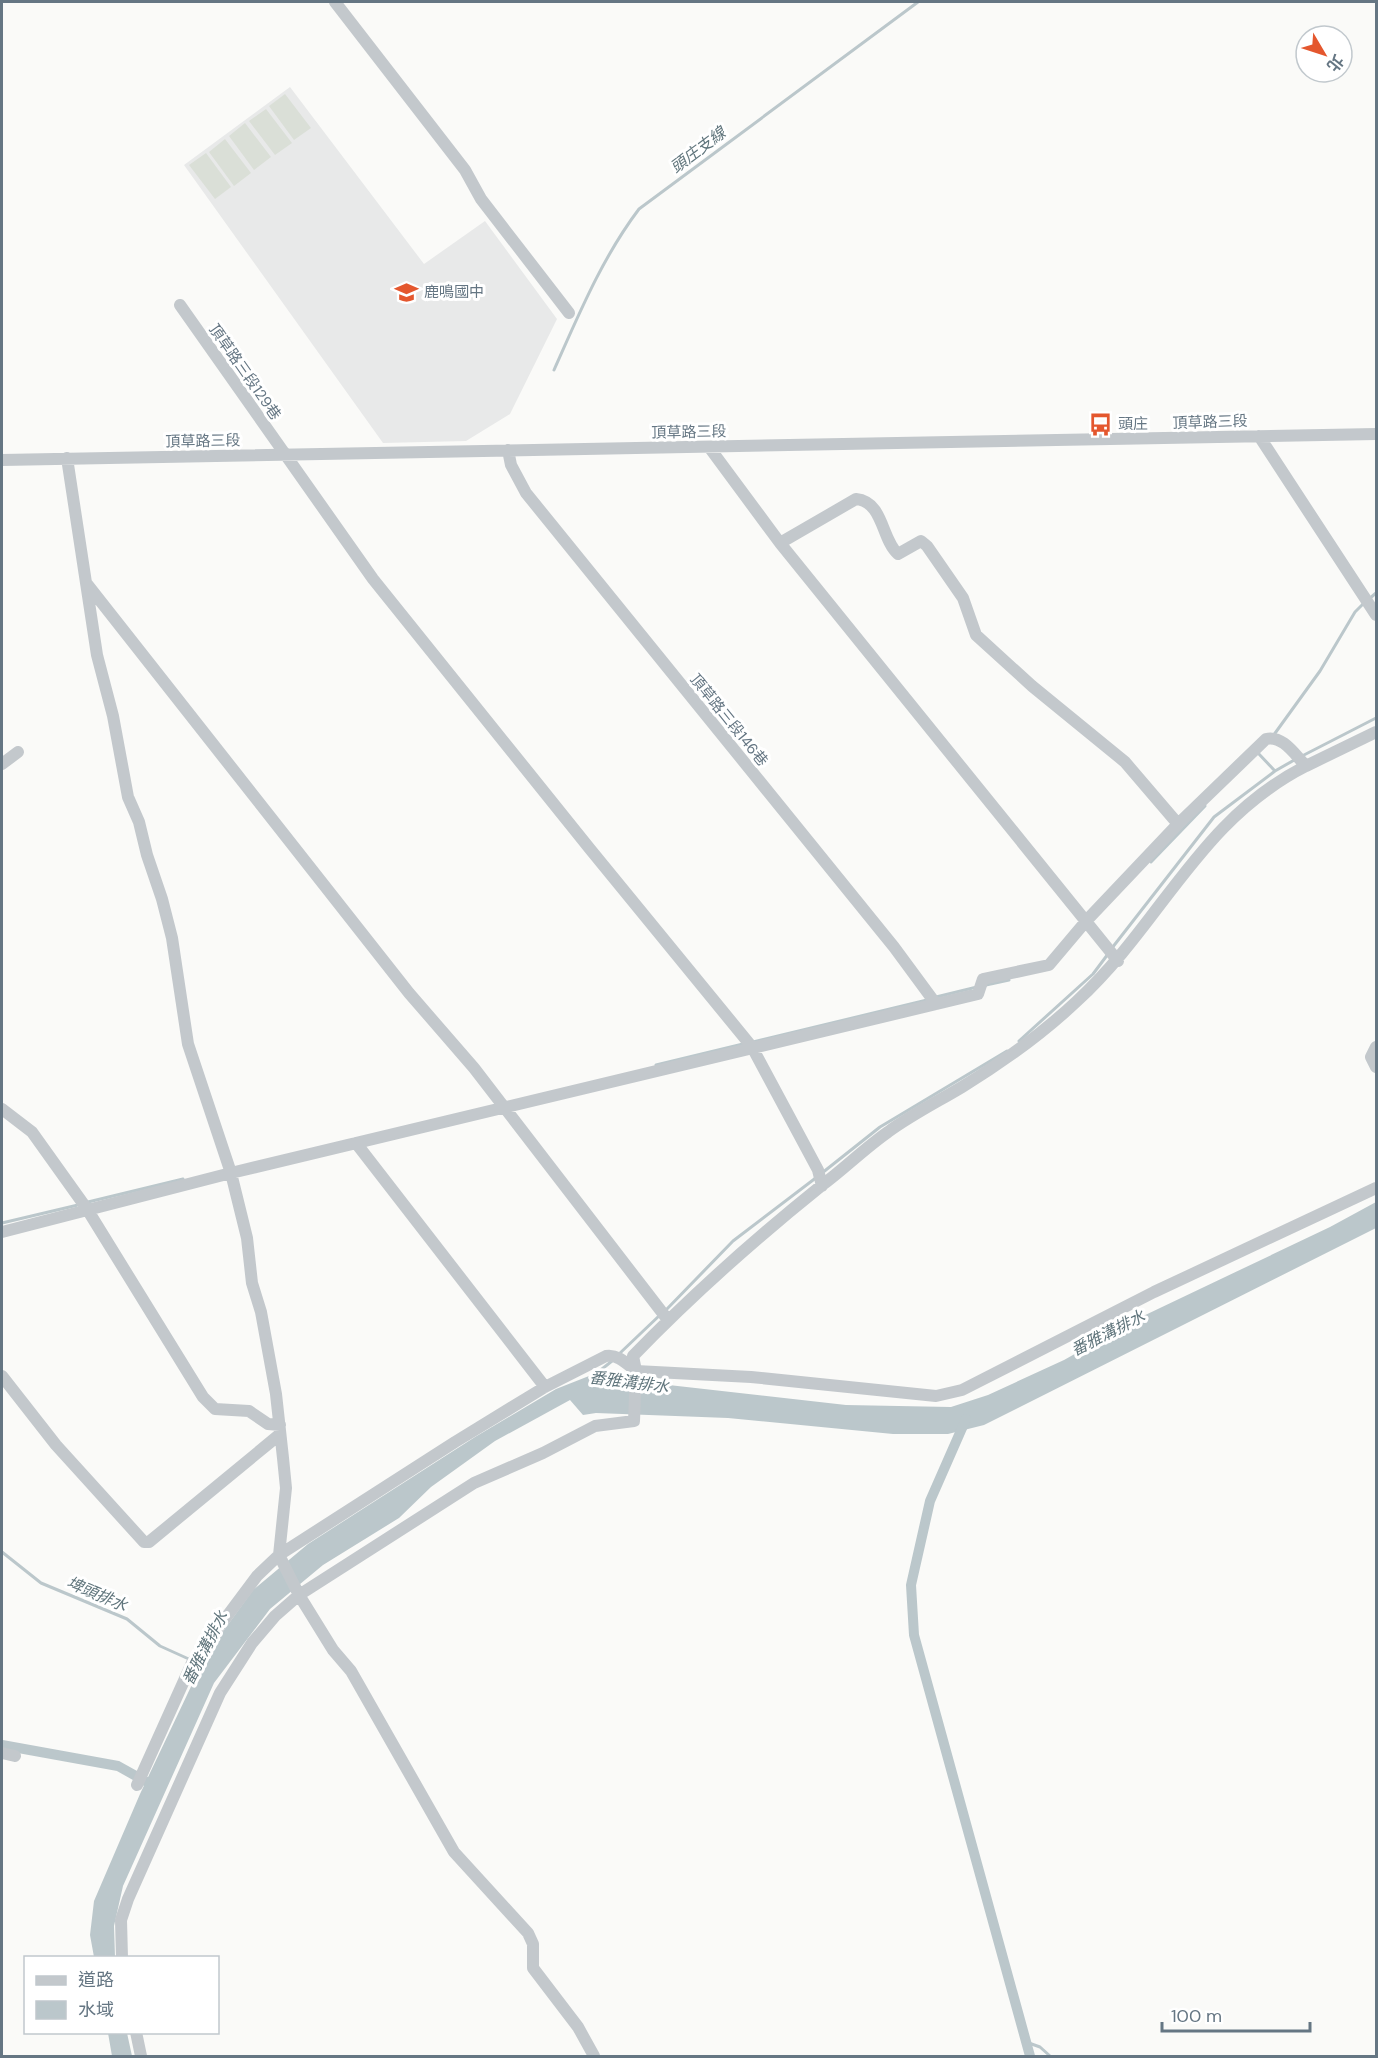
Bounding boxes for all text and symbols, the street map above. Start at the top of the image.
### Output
north arrow [1294,24,1354,84]
text: 北 [1322,50,1348,76]
water label: 頭庄支線 [666,121,731,178]
school or university icon: 鹿鳴國中 [393,279,419,305]
place label: 鹿鳴國中 [424,282,484,302]
street label: 頂草路三段129巷 [205,320,285,424]
bus stop icon: 頭庄 [1087,411,1113,437]
street label: 頂草路三段 [1172,411,1248,433]
place label: 頭庄 [1118,414,1148,434]
street label: 頂草路三段 [651,421,727,443]
street label: 頂草路三段 [165,430,241,452]
street label: 頂草路三段146巷 [686,670,772,770]
water label: 番雅溝排水 [1068,1305,1149,1361]
water label: 番雅溝排水 [588,1367,671,1397]
water label: 埤頭排水 [63,1572,131,1617]
water label: 番雅溝排水 [177,1607,233,1688]
legend [24,1956,219,2034]
text: 道路 [78,1968,114,1992]
scale bar [1162,1995,1310,2033]
text: 水域 [78,1998,114,2022]
text: 100 m [1171,2004,1222,2028]

